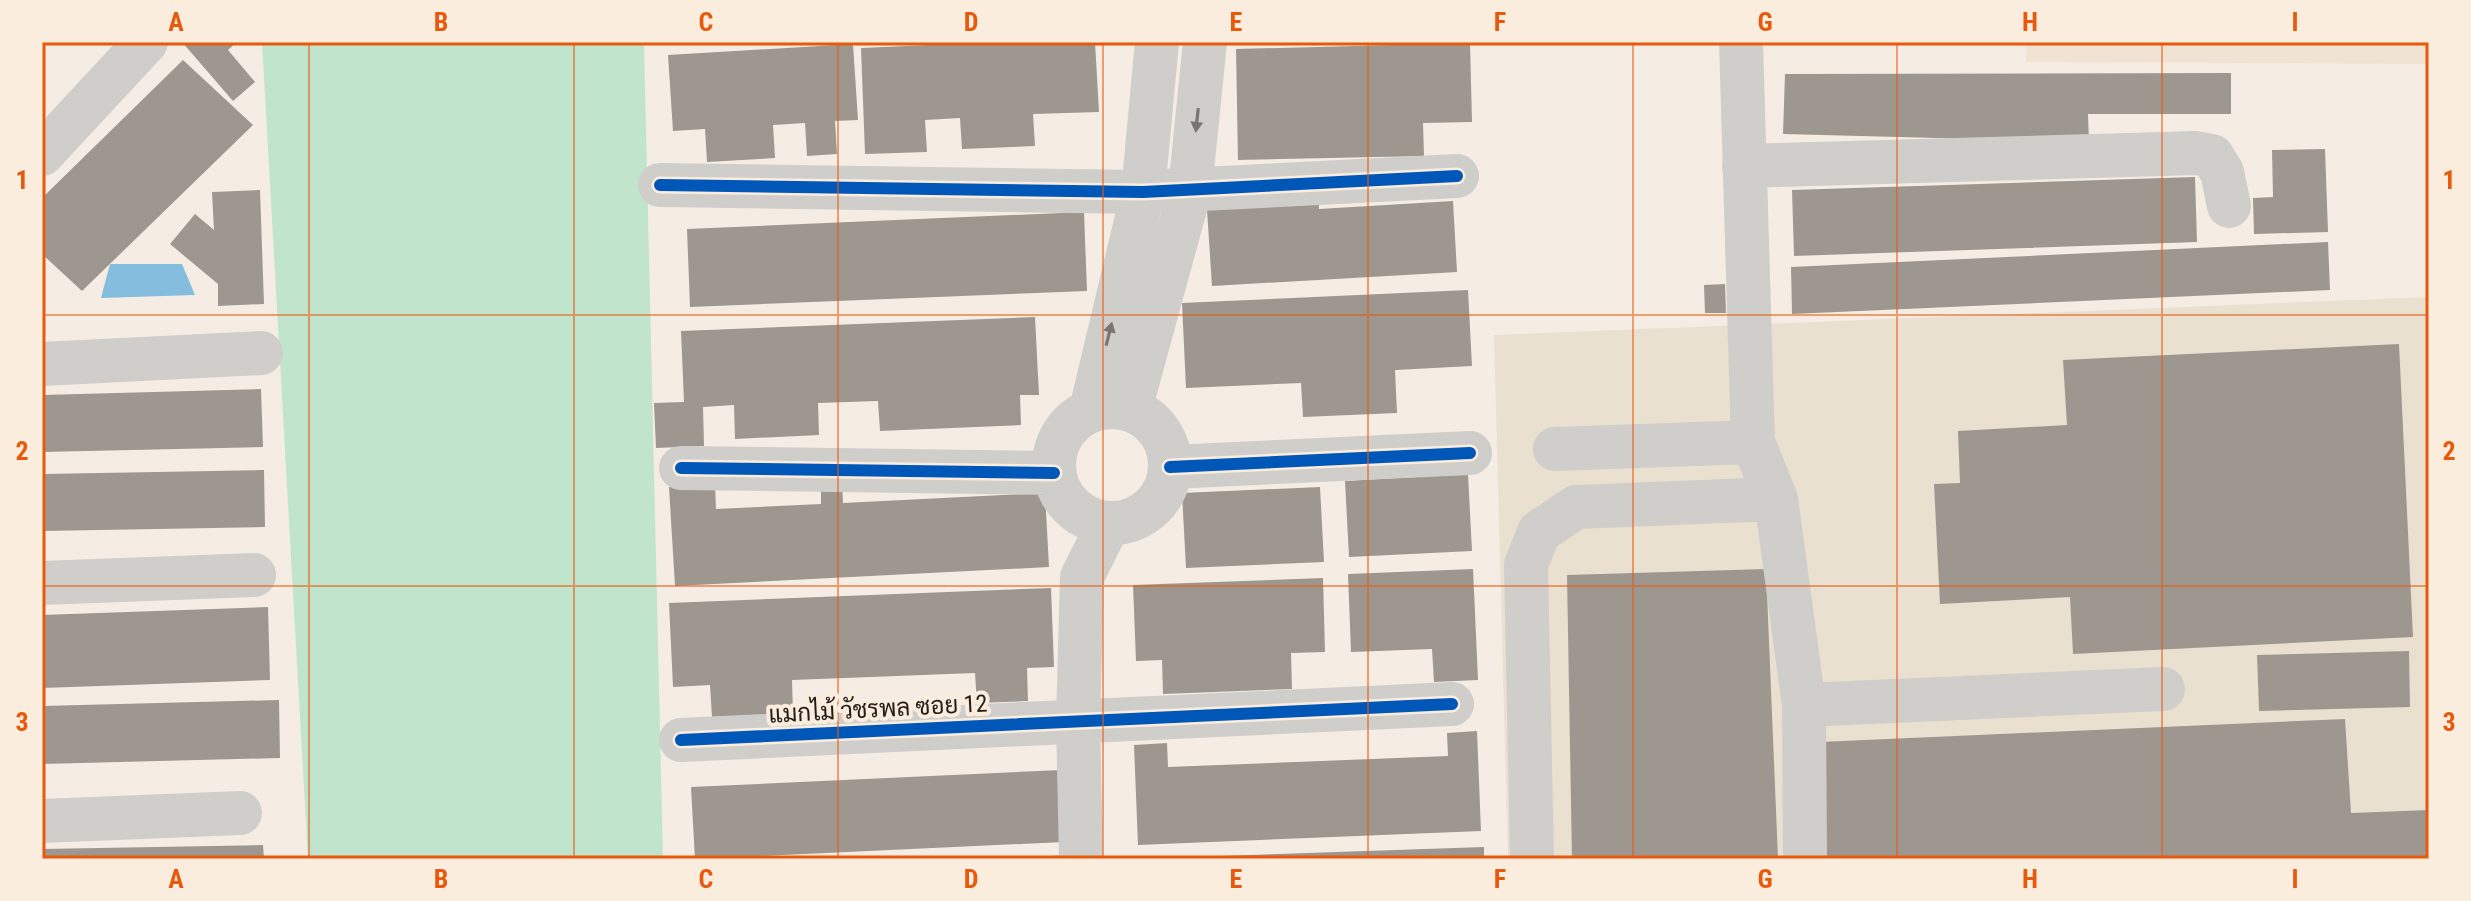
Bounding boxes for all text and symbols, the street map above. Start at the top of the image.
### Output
text: A [168,7,184,37]
text: B [434,7,448,37]
text: C [699,7,714,37]
text: D [964,7,978,37]
text: E [1230,7,1243,37]
text: F [1494,7,1506,37]
text: G [1757,7,1773,37]
text: H [2022,7,2038,37]
text: I [2291,7,2299,37]
one-way arrow [1190,108,1203,133]
text: 1 [15,165,29,195]
text: 1 [2442,165,2456,195]
one-way arrow [1103,322,1116,347]
text: 2 [15,436,29,466]
text: 2 [2442,436,2456,466]
street label: แมกไม้ วัชรพล ซอย 12 [768,687,988,729]
text: 3 [15,707,29,737]
text: 3 [2442,707,2456,737]
text: A [168,864,184,894]
text: B [434,864,448,894]
text: C [699,864,714,894]
text: D [964,864,978,894]
text: E [1230,864,1243,894]
text: F [1494,864,1506,894]
text: G [1757,864,1773,894]
text: H [2022,864,2038,894]
text: I [2291,864,2299,894]

